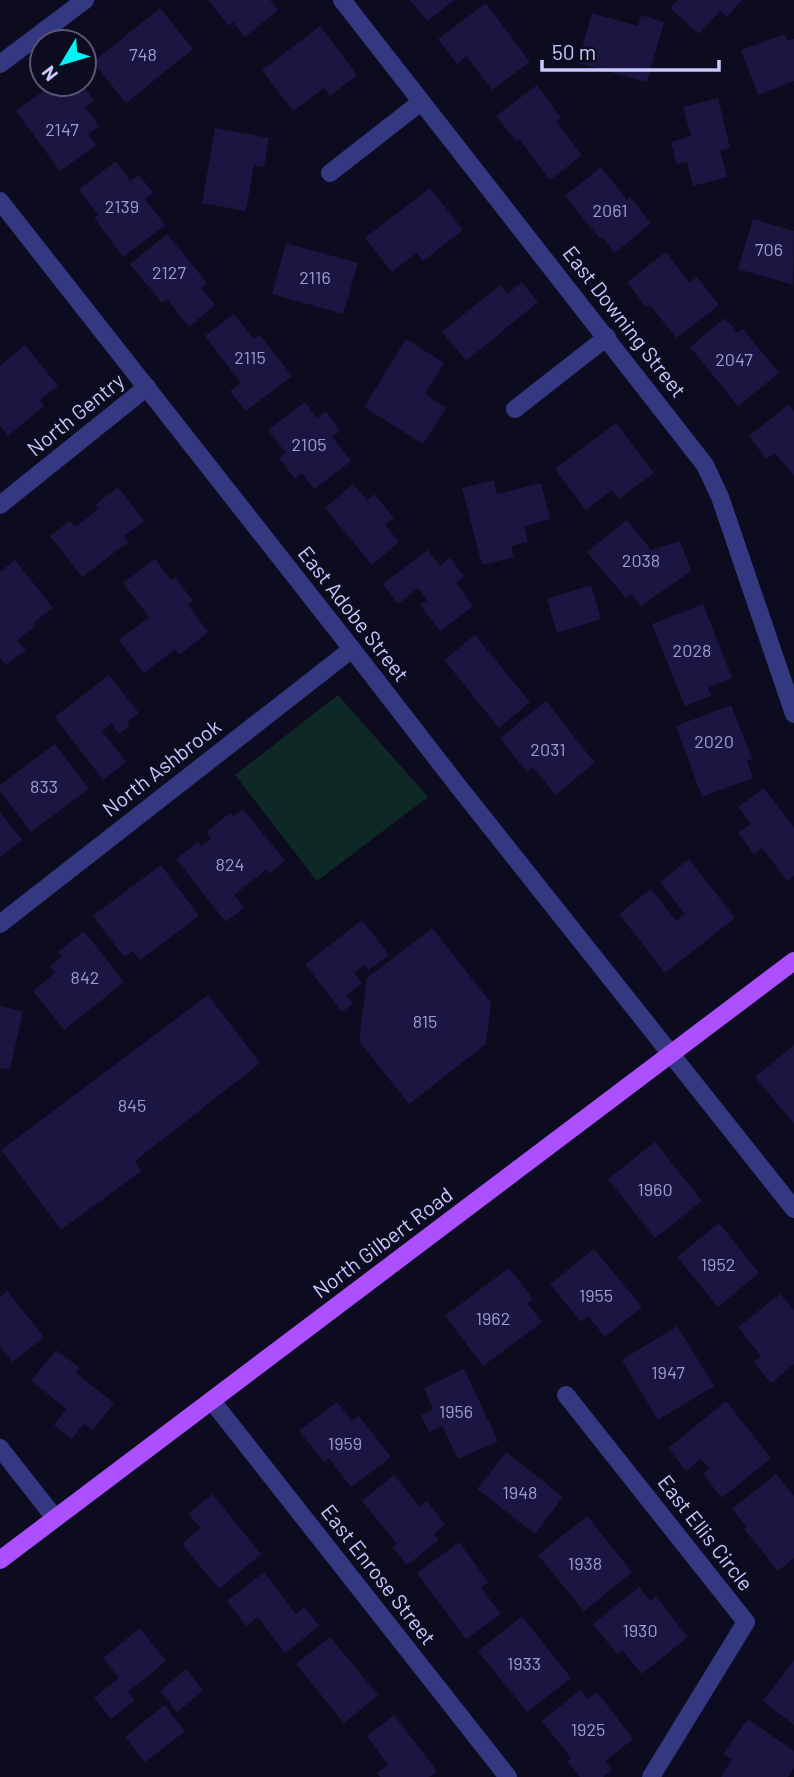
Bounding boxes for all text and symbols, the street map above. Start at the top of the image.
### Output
north arrow [28,28,98,98]
scale bar [542,28,719,72]
text: 50 m [552,39,596,64]
house number: 748 [129,43,157,65]
text: N [36,62,62,86]
house number: 2147 [45,118,79,140]
house number: 2139 [105,195,139,217]
house number: 2061 [592,199,628,221]
house number: 706 [755,238,783,260]
street label: East Downing Street [558,240,692,402]
house number: 2127 [152,261,186,283]
house number: 2116 [299,266,331,288]
house number: 2115 [234,346,266,368]
house number: 2047 [715,348,753,370]
street label: North Gentry [21,367,129,461]
house number: 2105 [291,433,327,455]
street label: East Adobe Street [294,540,415,686]
house number: 2038 [622,549,660,571]
house number: 2028 [673,639,711,661]
street label: North Ashbrook [97,713,225,821]
house number: 2020 [694,730,734,752]
house number: 2031 [530,738,566,760]
house number: 833 [30,775,58,797]
house number: 824 [216,853,244,875]
house number: 842 [71,966,99,988]
house number: 815 [413,1010,437,1032]
house number: 845 [118,1094,146,1116]
house number: 1960 [637,1178,673,1200]
street label: North Gilbert Road [307,1181,457,1303]
house number: 1952 [701,1253,735,1275]
house number: 1955 [579,1284,613,1306]
house number: 1962 [476,1307,510,1329]
house number: 1947 [651,1361,685,1383]
house number: 1956 [439,1400,473,1422]
house number: 1959 [328,1432,362,1454]
street label: East Ellis Circle [653,1469,759,1595]
house number: 1948 [503,1481,537,1503]
street label: East Enrose Street [317,1499,442,1649]
house number: 1938 [568,1552,602,1574]
house number: 1930 [622,1619,658,1641]
house number: 1933 [507,1652,541,1674]
house number: 1925 [571,1718,605,1740]

